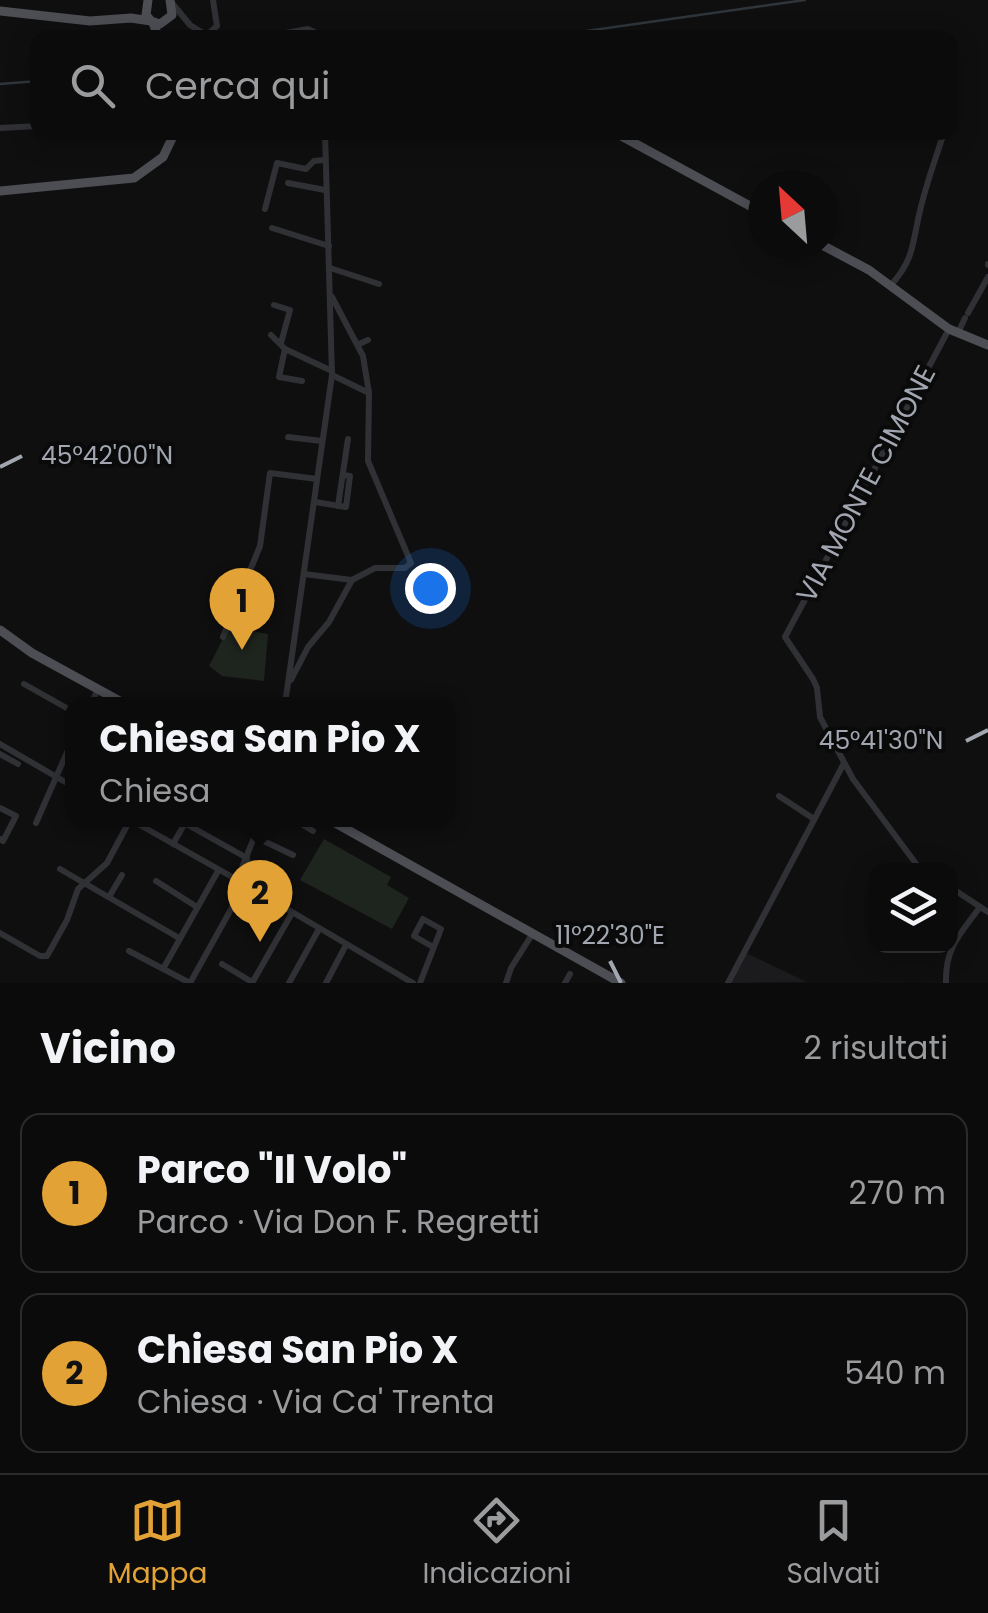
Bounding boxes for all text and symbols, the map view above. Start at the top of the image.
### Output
search box [30,30,958,140]
icon: search [65,58,120,113]
text: Cerca qui [145,59,330,112]
north arrow [748,170,838,260]
street label: VIA MONTE CIMONE [787,358,945,610]
text: 45°42'00"N [41,438,173,473]
your location [405,563,456,614]
pin: 1 [210,568,274,650]
popup [65,697,455,827]
text: Chiesa San Pio X [99,712,421,765]
text: 45°41'30"N [819,723,943,758]
text: Chiesa [99,768,211,813]
pin: 2 [228,860,292,942]
map controls [868,863,958,953]
button: layers [868,863,958,953]
text: 11°22'30"E [555,918,665,953]
text: Vicino [40,1019,176,1078]
text: 2 risultati [803,1025,948,1070]
text: Parco "Il Volo" [137,1143,407,1196]
text: 1 [68,1170,81,1215]
text: 270 m [849,1170,946,1215]
text: Parco · Via Don F. Regretti [137,1199,540,1244]
text: Chiesa San Pio X [137,1323,458,1376]
text: 2 [65,1350,84,1395]
text: 540 m [844,1350,946,1395]
text: Chiesa · Via Ca' Trenta [137,1379,495,1424]
tab: Mappa [108,1493,207,1595]
tab: Indicazioni [422,1493,571,1595]
tab: Salvati [786,1493,880,1595]

